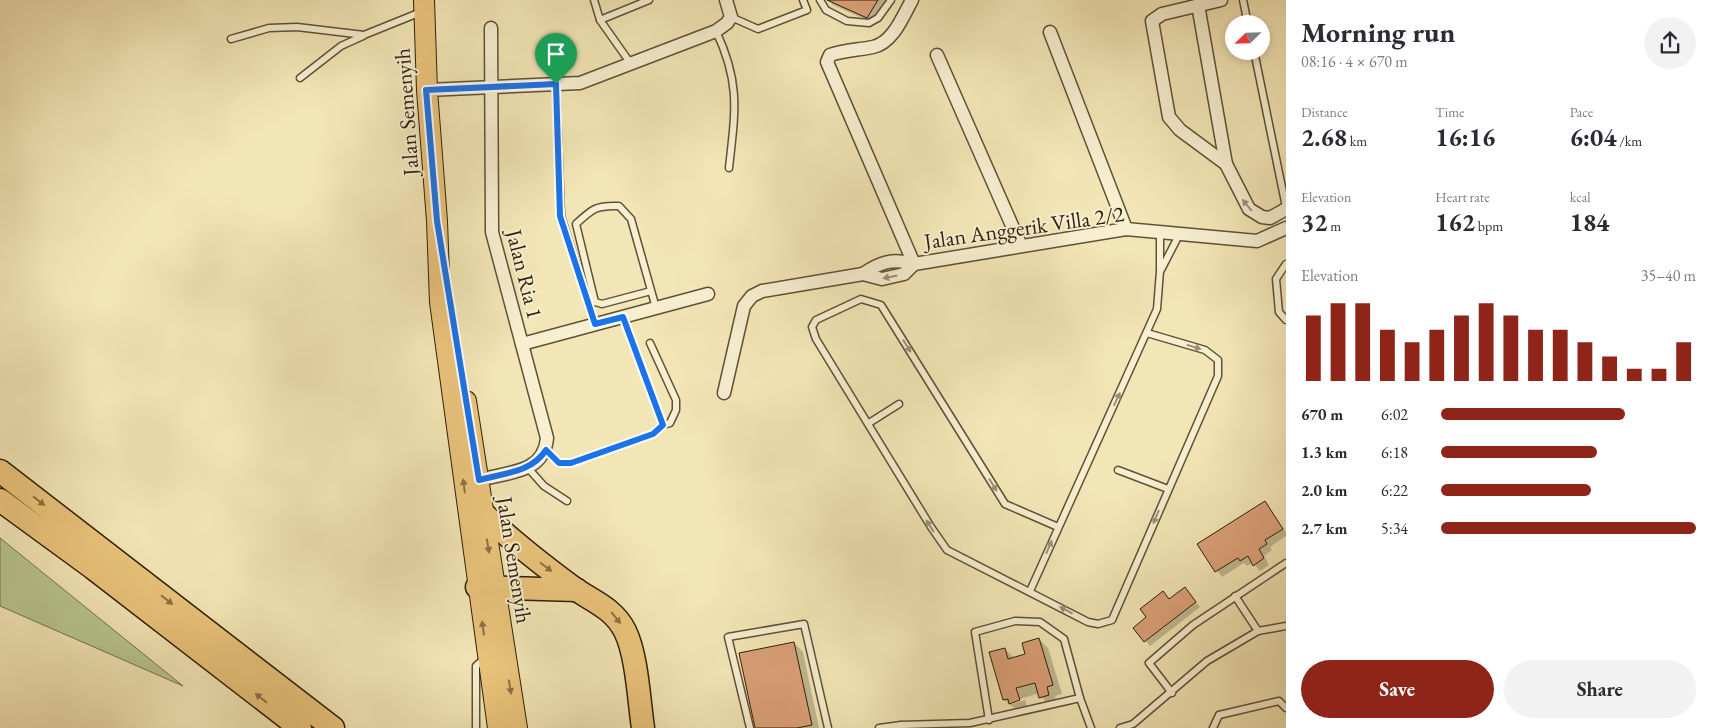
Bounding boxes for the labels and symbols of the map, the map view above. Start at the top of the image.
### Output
north arrow [1225,15,1270,60]
pin [535,33,577,84]
street label: Jalan Semenyih [388,47,426,179]
one-way arrow [1242,198,1253,211]
street label: Jalan Anggerik Villa 2/2 [920,199,1126,256]
street label: Jalan Ria 1 [499,224,550,322]
one-way arrow [883,273,898,281]
one-way arrow [903,340,912,353]
one-way arrow [1187,343,1202,351]
one-way arrow [1113,392,1121,406]
one-way arrow [460,478,468,494]
one-way arrow [988,478,998,491]
street label: Jalan Semenyih [490,493,539,626]
one-way arrow [32,496,46,506]
one-way arrow [1152,510,1160,524]
one-way arrow [925,519,935,532]
one-way arrow [485,538,493,554]
one-way arrow [1046,539,1054,554]
one-way arrow [539,562,552,573]
one-way arrow [160,595,173,606]
one-way arrow [1058,606,1073,614]
one-way arrow [610,611,621,624]
one-way arrow [479,619,487,635]
one-way arrow [506,680,514,696]
one-way arrow [255,693,268,704]

